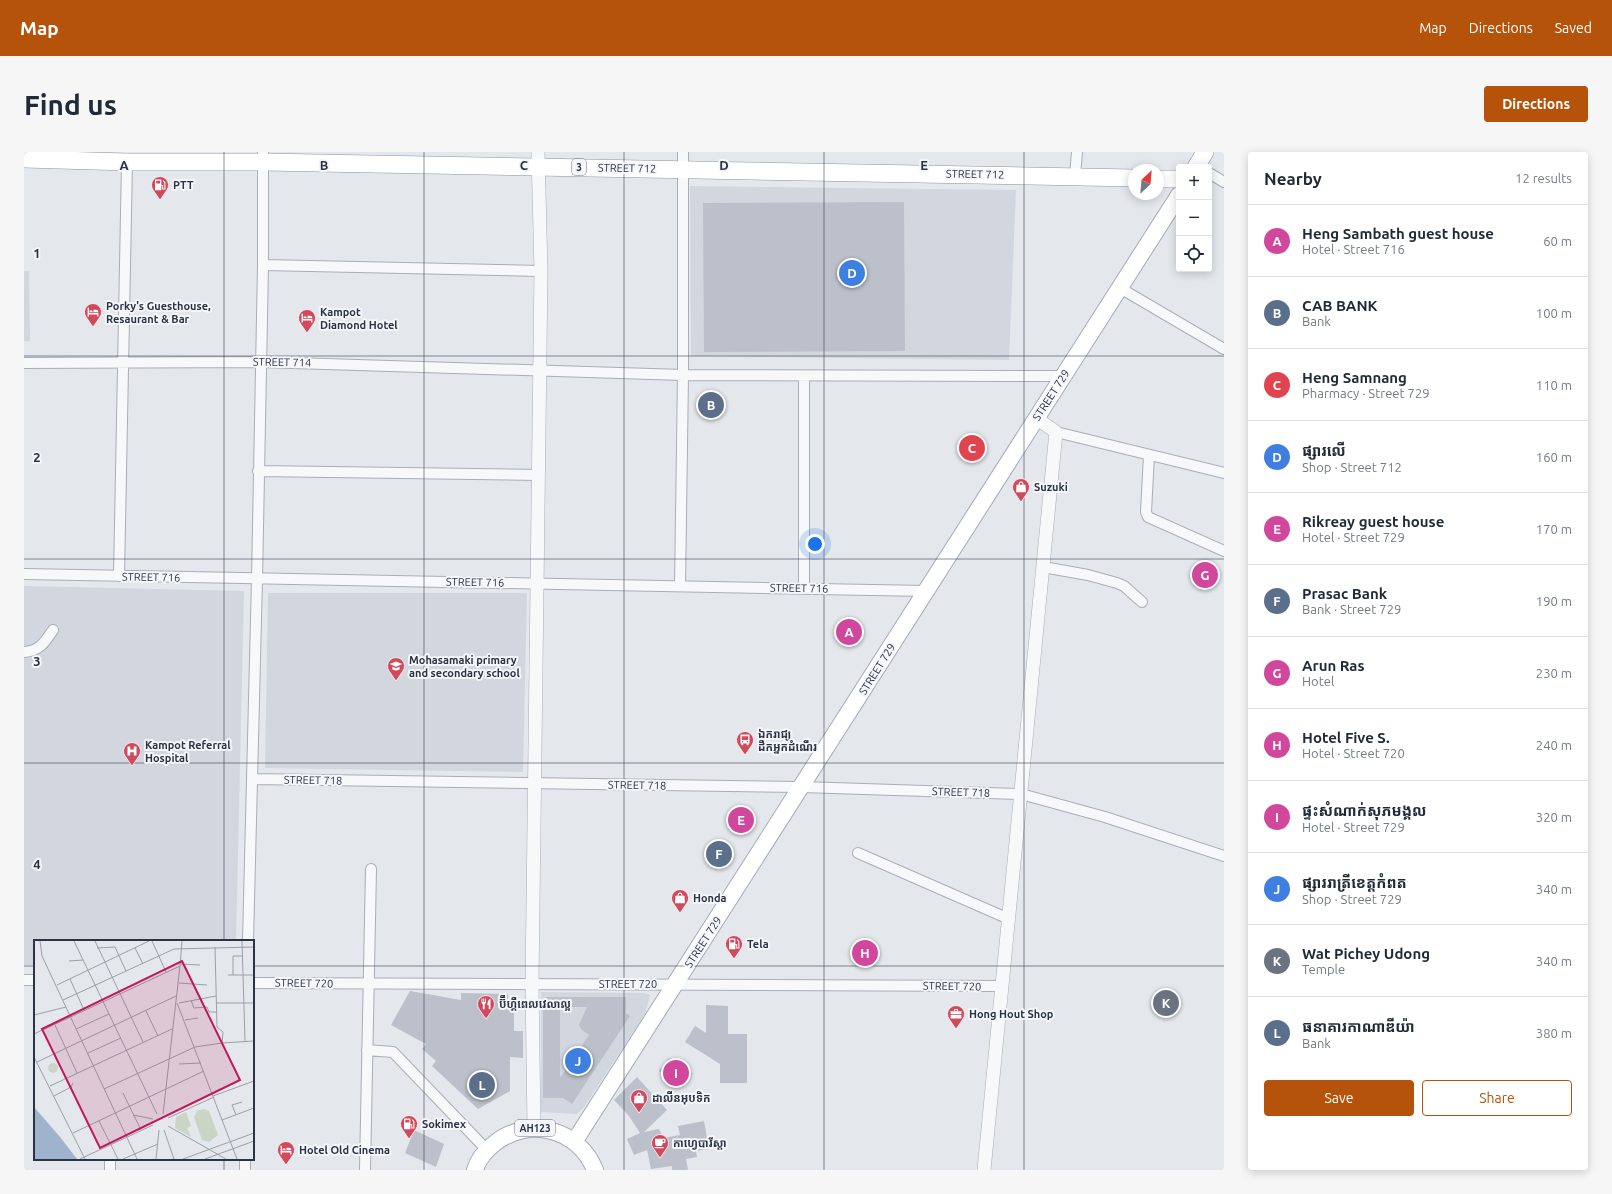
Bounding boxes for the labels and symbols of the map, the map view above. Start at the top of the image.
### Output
text: A [119,158,129,172]
text: B [320,158,329,172]
text: C [520,158,529,172]
text: D [719,158,729,172]
text: E [920,158,928,172]
road number: 3 [572,159,586,175]
street label: STREET 712 [598,161,656,175]
north arrow [1128,164,1164,200]
street label: STREET 712 [946,167,1004,181]
fuel station icon: PTT [150,175,170,200]
place label: PTT [173,179,194,191]
text: 1 [33,246,41,260]
pin: D [839,258,865,288]
place label: Porky's Guesthouse, Resaurant & Bar [106,300,211,325]
hotel icon: Porky's Guesthouse, Resaurant & Bar [83,302,103,327]
place label: Kampot Diamond Hotel [320,306,398,331]
hotel icon: Kampot Diamond Hotel [297,308,317,333]
street label: STREET 714 [253,355,311,369]
street label: STREET 729 [1030,367,1072,423]
pin: B [698,390,724,420]
pin: C [959,433,985,463]
text: 2 [33,450,41,464]
shop icon: Suzuki [1011,477,1031,502]
place label: Suzuki [1034,481,1068,493]
your location [805,534,825,554]
pin: G [1192,560,1218,590]
street label: STREET 716 [122,570,180,584]
street label: STREET 716 [446,575,504,589]
street label: STREET 716 [770,581,828,595]
pin: A [836,617,862,647]
street label: STREET 729 [856,641,898,697]
text: 3 [33,654,41,668]
place label: Mohasamaki primary and secondary school [409,654,520,679]
school or university icon: Mohasamaki primary and secondary school [386,656,406,681]
place label: ឯករាជ្យ ដឹកអ្នកដំណើរ [758,728,817,754]
bus stop icon: ឯករាជ្យ ដឹកអ្នកដំណើរ [735,730,755,755]
place label: Kampot Referral Hospital [145,739,231,764]
hospital icon: Kampot Referral Hospital [122,741,142,766]
street label: STREET 718 [284,773,342,787]
street label: STREET 718 [608,778,666,792]
street label: STREET 718 [932,785,990,799]
pin: E [728,805,754,835]
pin: F [706,839,732,869]
text: 4 [33,857,41,871]
shop icon: Honda [670,888,690,913]
place label: Honda [693,892,727,904]
street label: STREET 729 [682,914,724,970]
fuel station icon: Tela [724,934,744,959]
place label: Tela [747,938,769,950]
pin: H [852,938,878,968]
inset map [34,940,254,1160]
street label: STREET 720 [275,976,333,990]
street label: STREET 720 [599,978,657,990]
street label: STREET 720 [923,979,981,993]
pin: K [1153,988,1179,1018]
restaurant icon: ប៊ឺហ្គឺពេលវេលាល្អ [476,994,496,1019]
place label: ប៊ឺហ្គឺពេលវេលាល្អ [499,994,571,1011]
office icon: Hong Hout Shop [946,1004,966,1029]
place label: Hong Hout Shop [969,1008,1054,1020]
pin: J [565,1046,591,1076]
pin: I [663,1058,689,1088]
pin: L [469,1070,495,1100]
shop icon: ដាលីនអុបទិក [629,1088,649,1113]
place label: ដាលីនអុបទិក [652,1090,710,1105]
fuel station icon: Sokimex [399,1114,419,1139]
place label: Sokimex [422,1118,466,1130]
road number: AH123 [515,1120,555,1136]
cafe icon: កាហ្វេបារីស្តា [650,1133,670,1158]
place label: កាហ្វេបារីស្តា [673,1137,727,1150]
hotel icon: Hotel Old Cinema [276,1140,296,1165]
place label: Hotel Old Cinema [299,1144,390,1156]

